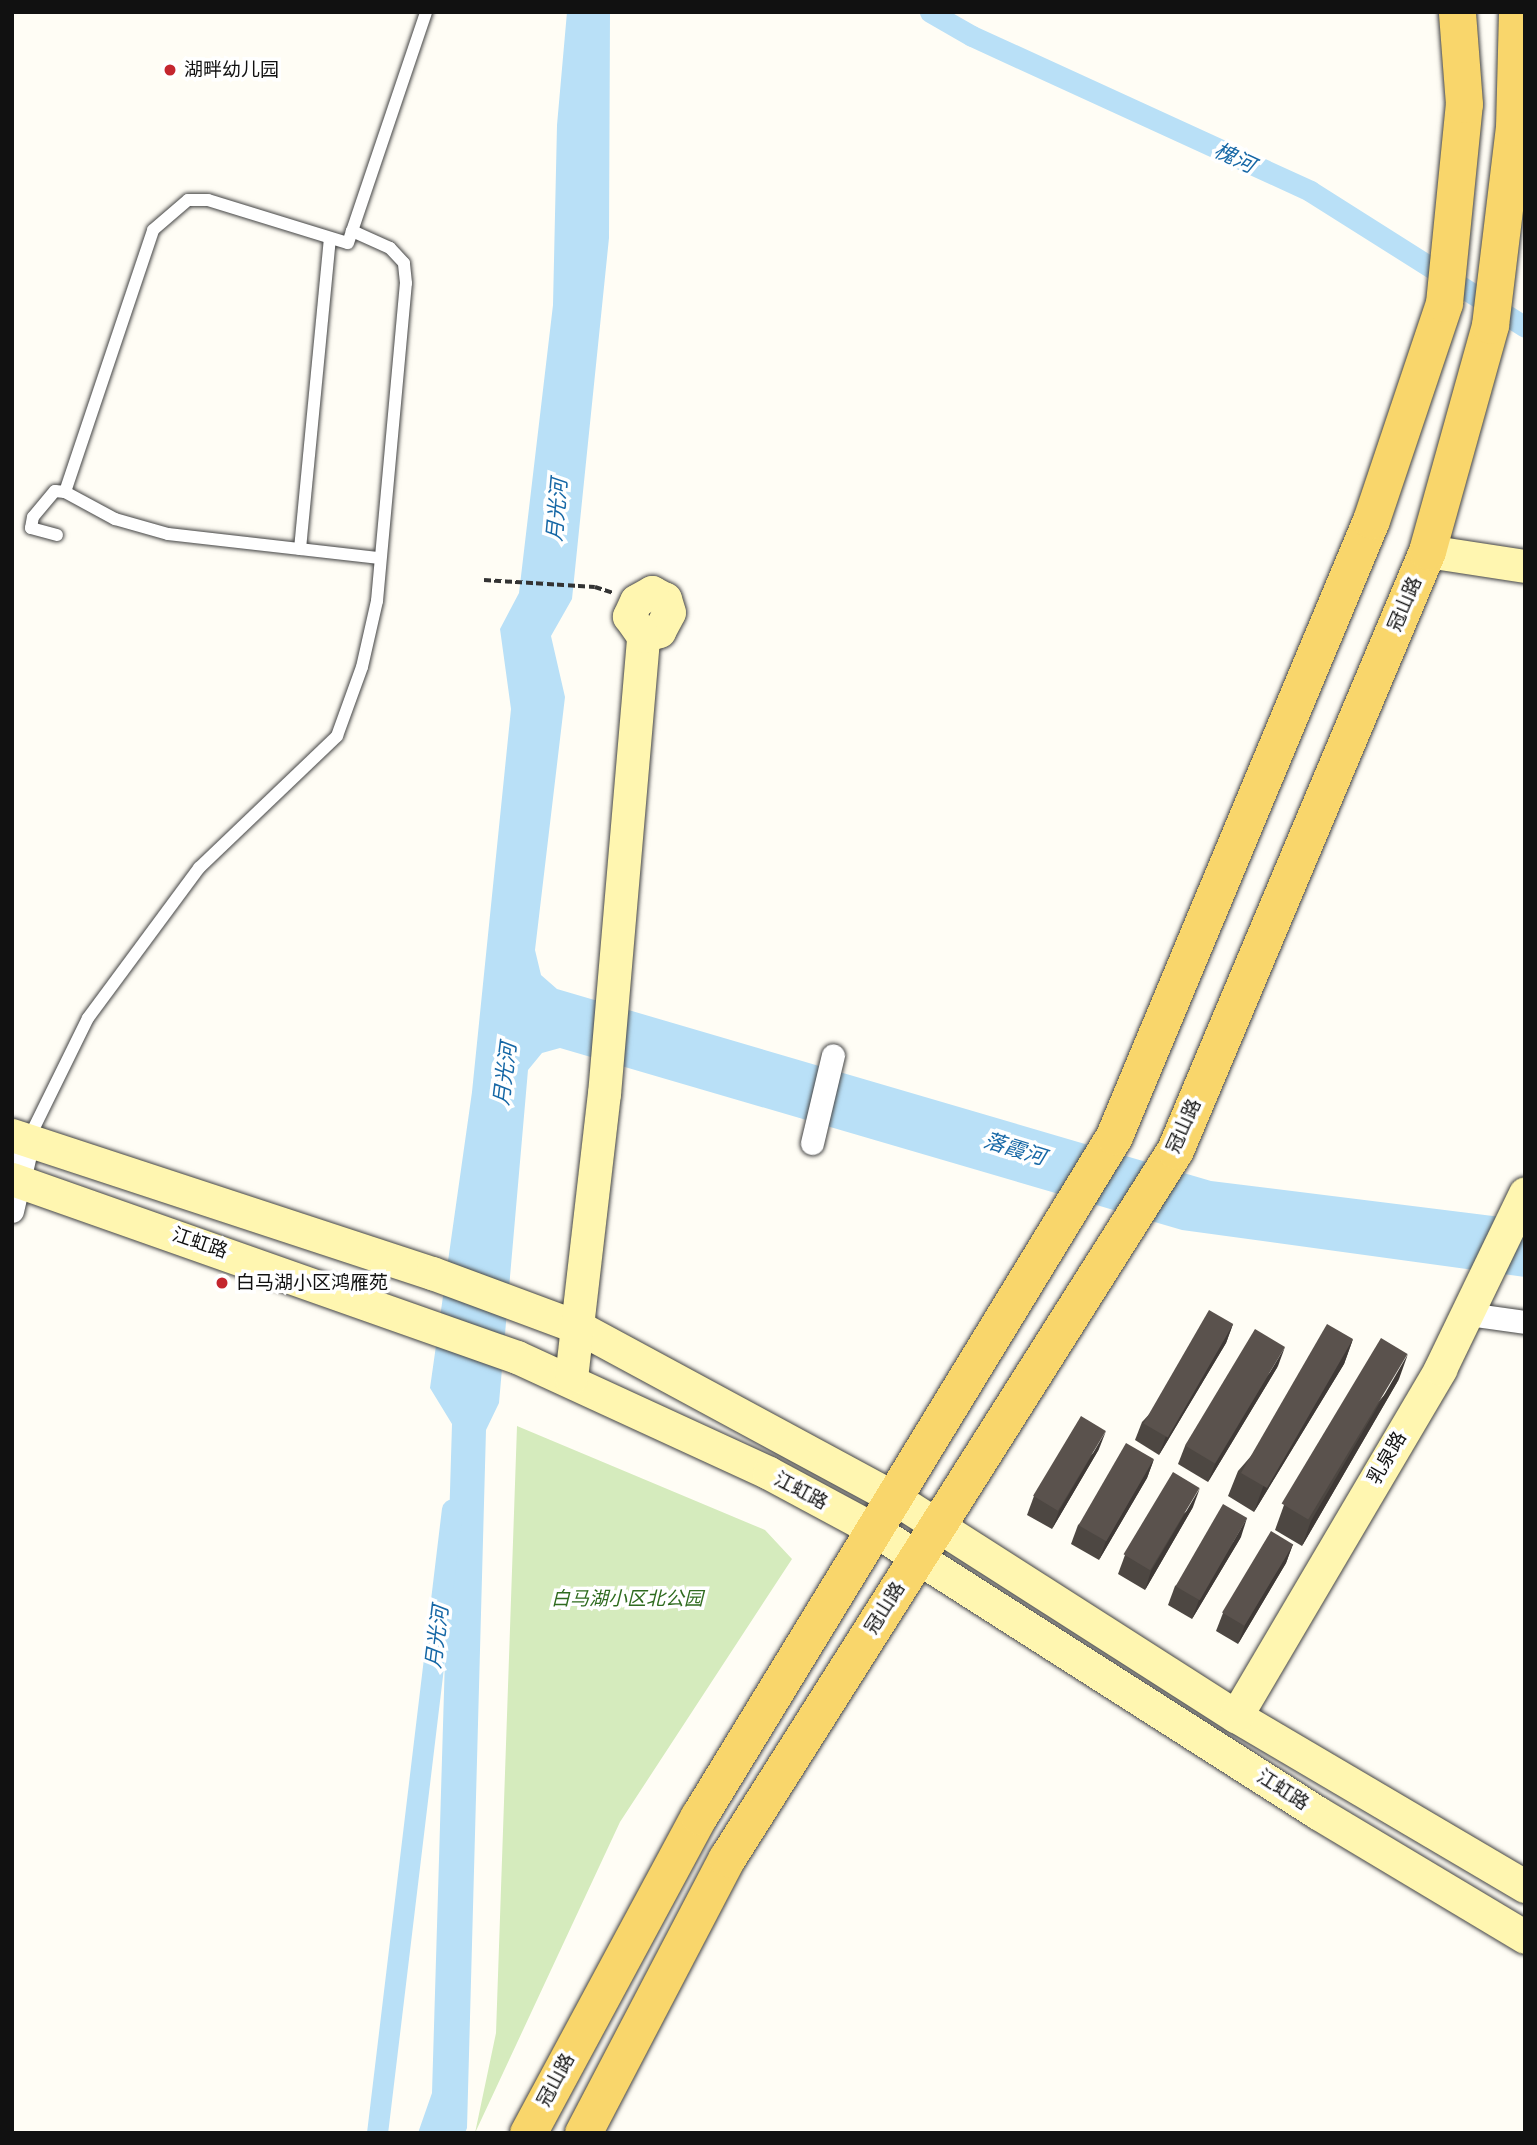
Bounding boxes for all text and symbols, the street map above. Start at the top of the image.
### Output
place label: 湖畔幼儿园 [184,59,279,81]
marker: 湖畔幼儿园 [162,62,178,78]
water label: 槐河 [1211,137,1259,177]
water label: 月光河 [541,478,571,542]
street label: 冠山路 [1383,573,1427,635]
water label: 月光河 [488,1041,520,1107]
street label: 冠山路 [1162,1095,1206,1157]
water label: 落霞河 [981,1127,1049,1169]
street label: 江虹路 [169,1223,231,1263]
place label: 白马湖小区鸿雁苑 [236,1272,388,1294]
marker: 白马湖小区鸿雁苑 [214,1275,230,1291]
street label: 乳泉路 [1363,1428,1411,1488]
street label: 江虹路 [770,1468,832,1514]
street label: 冠山路 [860,1578,910,1638]
park label: 白马湖小区北公园 [551,1588,703,1610]
water label: 月光河 [420,1604,452,1670]
street label: 江虹路 [1253,1765,1313,1815]
street label: 冠山路 [533,2049,579,2111]

